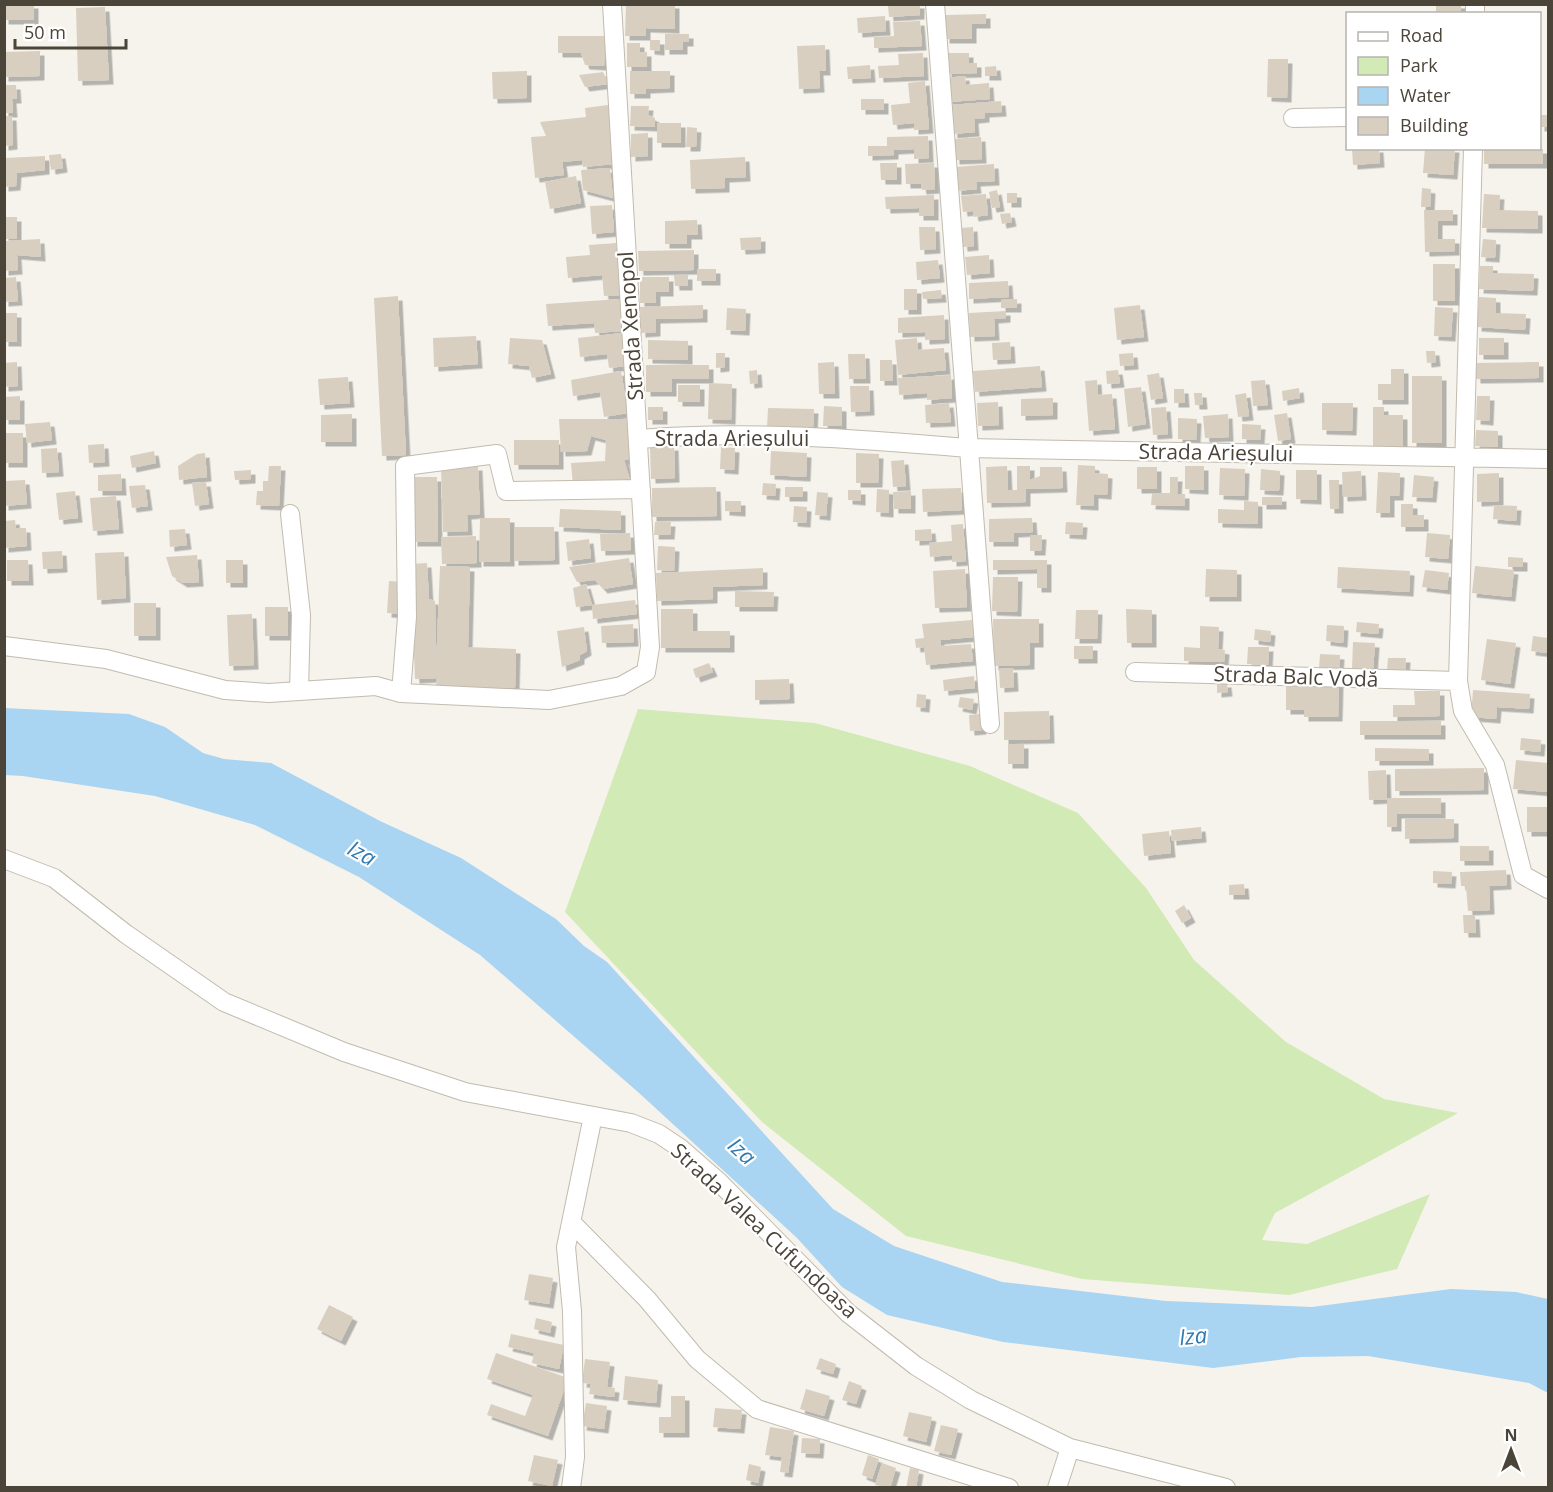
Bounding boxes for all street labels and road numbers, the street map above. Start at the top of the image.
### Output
street label: Strada Xenopol [611,251,649,402]
street label: Strada Arieșului [655,424,809,452]
street label: Strada Arieșului [1139,437,1294,467]
street label: Strada Balc Vodă [1213,659,1379,693]
street label: Strada Valea Cufundoasa [665,1136,864,1324]

